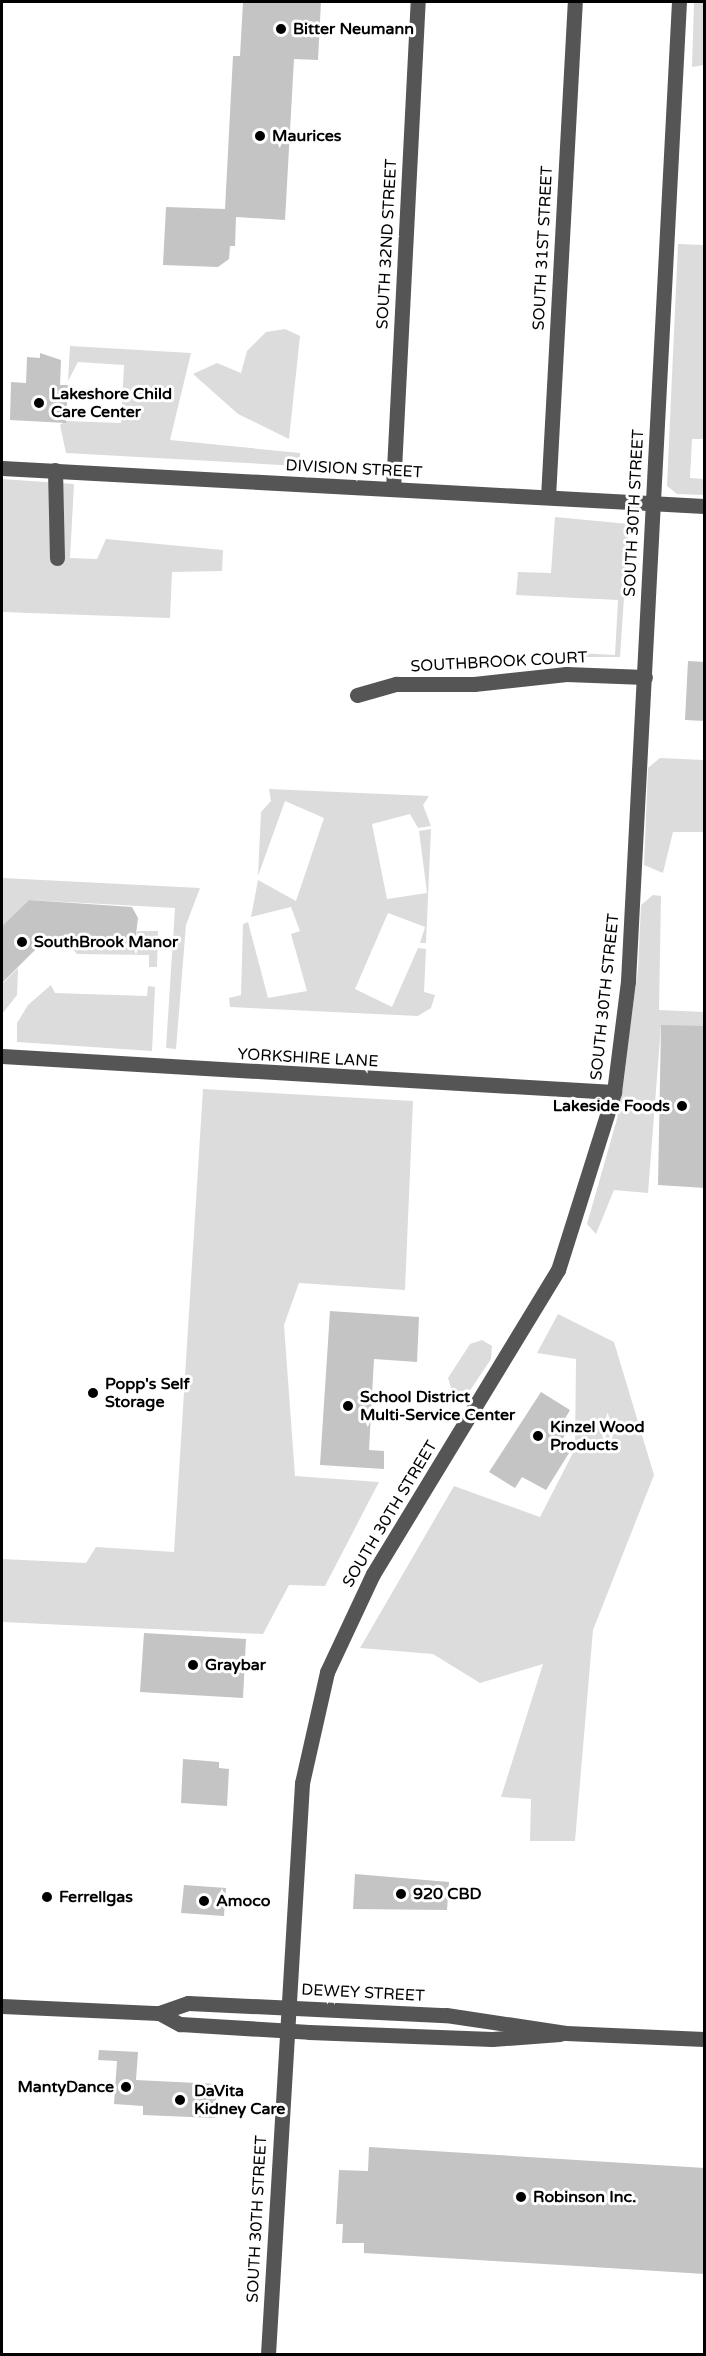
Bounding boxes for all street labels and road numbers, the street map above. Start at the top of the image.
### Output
street label: SOUTH 32ND STREET [373,158,401,330]
street label: SOUTH 31ST STREET [529,165,557,331]
street label: SOUTH 30TH STREET [620,429,648,597]
street label: DIVISION STREET [285,456,423,482]
street label: SOUTHBROOK COURT [410,648,588,676]
street label: SOUTH 30TH STREET [587,913,623,1081]
street label: YORKSHIRE LANE [237,1045,379,1071]
street label: SOUTH 30TH STREET [339,1437,441,1591]
street label: DEWEY STREET [301,1980,425,2006]
street label: SOUTH 30TH STREET [243,2135,271,2303]

